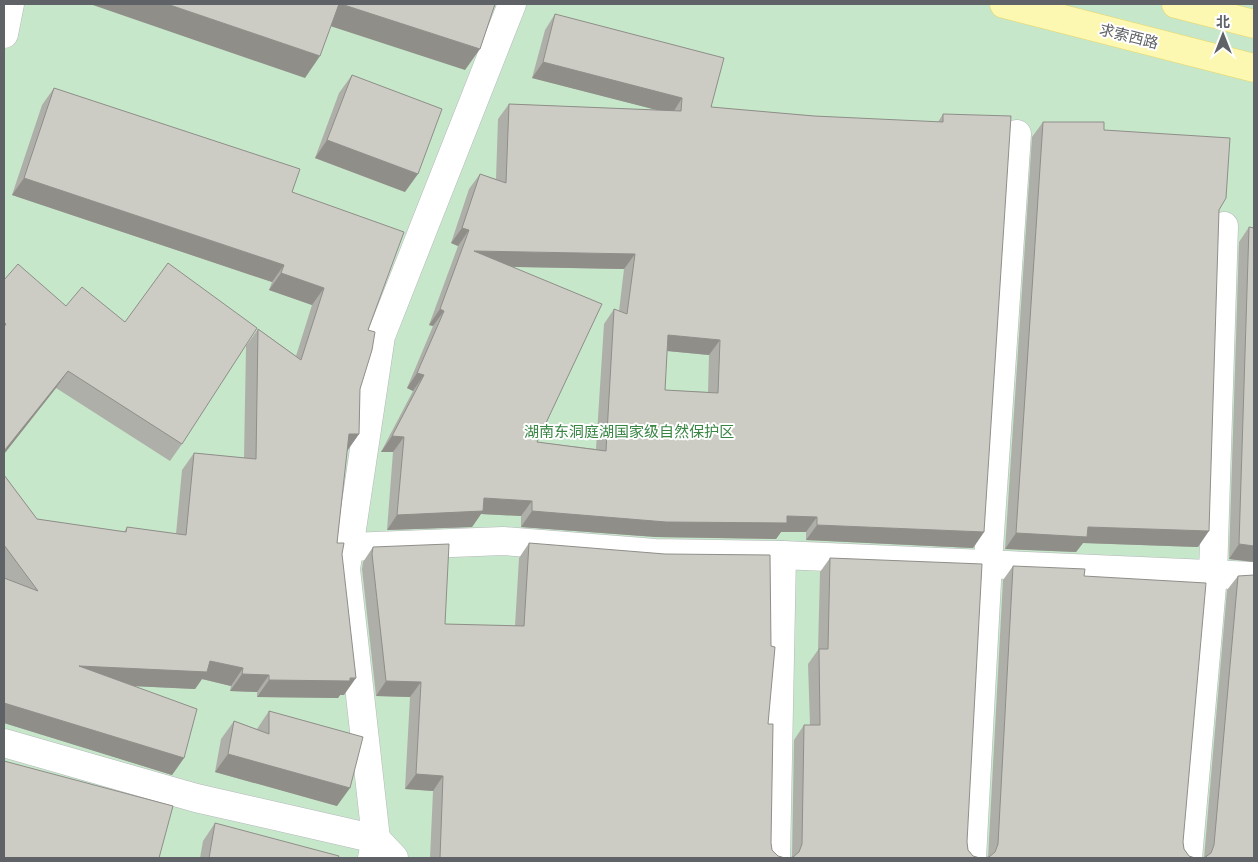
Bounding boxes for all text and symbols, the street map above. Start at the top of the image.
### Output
north arrow [1198,10,1248,60]
text: 北 [1216,13,1230,31]
street label: 求索西路 [1098,20,1160,52]
park label: 湖南东洞庭湖国家级自然保护区 [524,422,734,441]

